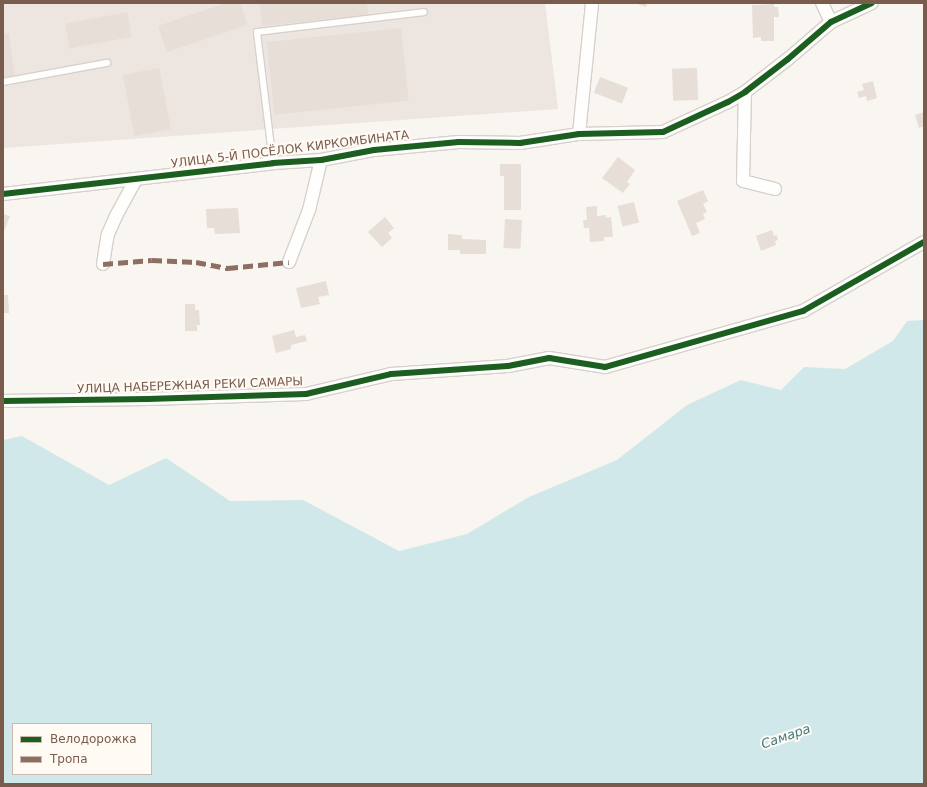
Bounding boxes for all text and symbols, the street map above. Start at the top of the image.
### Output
street label: УЛИЦА 5-Й ПОСЁЛОК КИРКОМБИНАТА [170,128,410,172]
street label: УЛИЦА НАБЕРЕЖНАЯ РЕКИ САМАРЫ [77,375,303,397]
water label: Самара [759,721,813,753]
legend [12,723,152,775]
text: Велодорожка [50,732,137,746]
text: Тропа [50,752,88,766]

